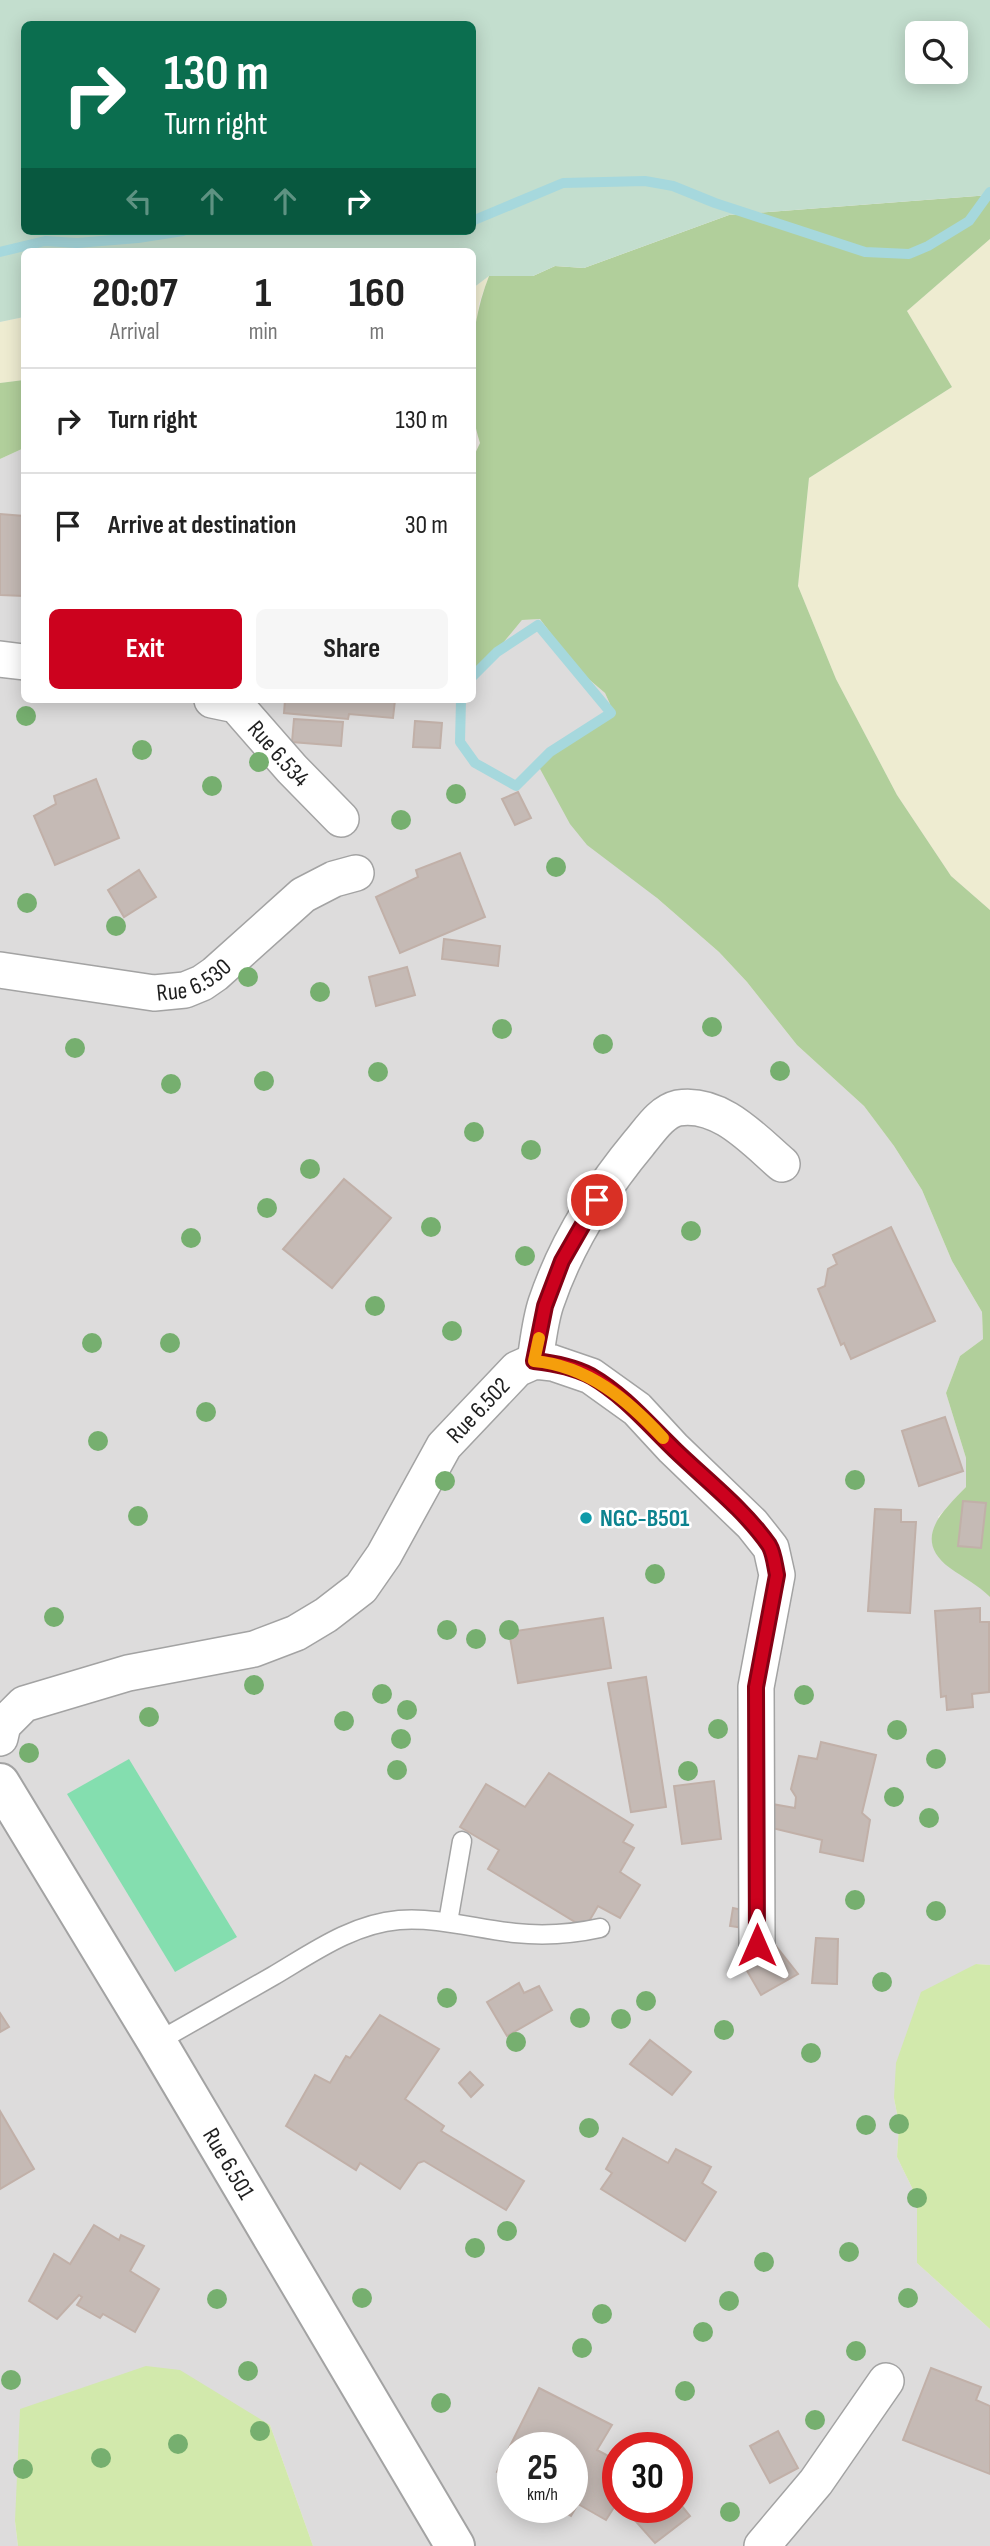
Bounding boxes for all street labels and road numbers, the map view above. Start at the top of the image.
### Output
street label: Rue 6.534 [241,715,315,793]
street label: Rue 6.530 [155,952,237,1008]
street label: Rue 6.502 [441,1372,516,1449]
street label: Rue 6.501 [196,2123,261,2205]

